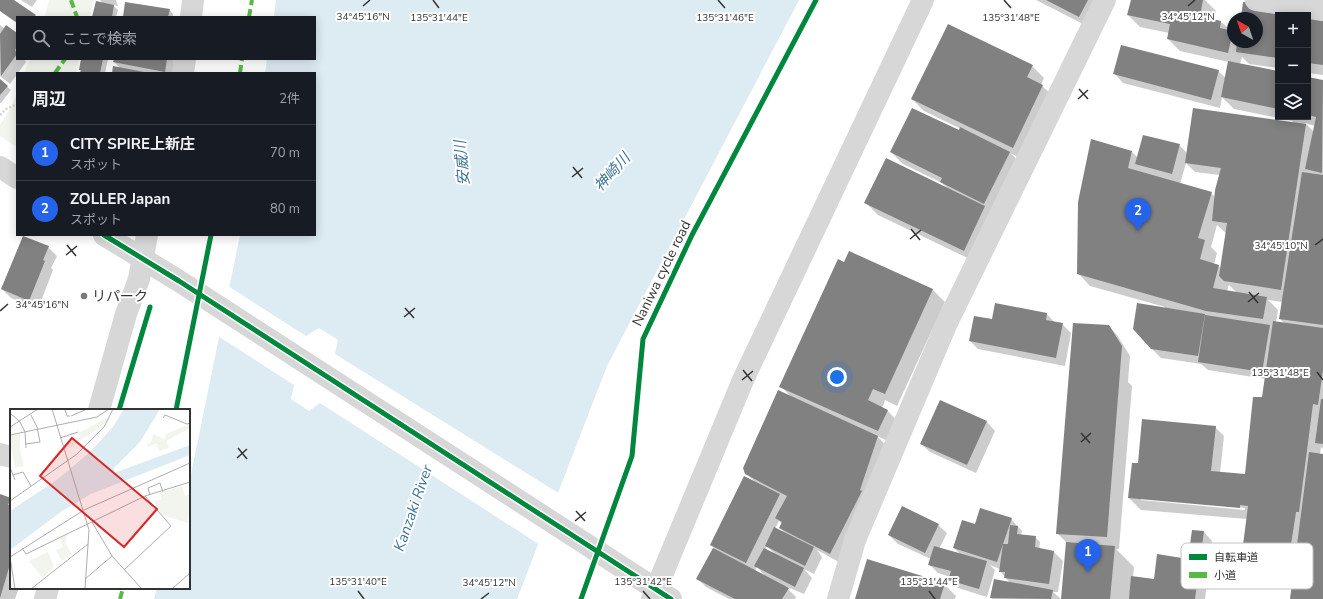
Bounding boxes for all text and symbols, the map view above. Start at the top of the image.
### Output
text: 34°45'16"N [336,10,390,24]
text: 34°45'12"N [1161,10,1215,24]
text: 135°31'44"E [410,11,468,25]
text: 135°31'46"E [696,11,754,25]
text: 135°31'48"E [982,11,1040,25]
north arrow [1227,12,1263,48]
map controls [1275,12,1311,120]
button: + [1275,12,1311,48]
search box [16,16,316,60]
icon: search [30,27,52,49]
text: ここで検索 [62,29,137,49]
button: − [1275,48,1311,84]
button: layers [1275,84,1311,120]
text: 周辺 [32,88,66,111]
text: 2件 [279,90,300,108]
text: CITY SPIRE上新庄 [70,134,195,154]
water label: 安威川 [450,138,474,186]
text: 1 [41,144,49,162]
text: 70 m [270,144,300,162]
water label: 神崎川 [590,147,636,195]
text: スポット [70,156,122,174]
text: ZOLLER Japan [70,189,170,209]
pin: 2 [1125,198,1151,231]
text: 2 [41,200,49,218]
text: 80 m [270,200,300,218]
text: スポット [70,211,122,229]
street label: Naniwa cycle road [628,217,695,329]
text: 34°45'10"N [1254,239,1308,253]
place label: リパーク [92,287,148,306]
marker: リパーク [79,291,89,301]
text: 34°45'16"N [15,298,69,312]
text: 135°31'48"E [1251,366,1309,380]
your location [827,367,847,387]
inset map [10,409,190,589]
water label: Kanzaki River [389,462,437,554]
pin: 1 [1075,539,1101,572]
legend [1181,543,1313,589]
text: 自転車道 [1214,550,1258,565]
text: 小道 [1214,568,1236,583]
text: 135°31'40"E [329,575,387,589]
text: 135°31'42"E [614,575,672,589]
text: 135°31'44"E [900,575,958,589]
text: 34°45'12"N [462,576,516,590]

